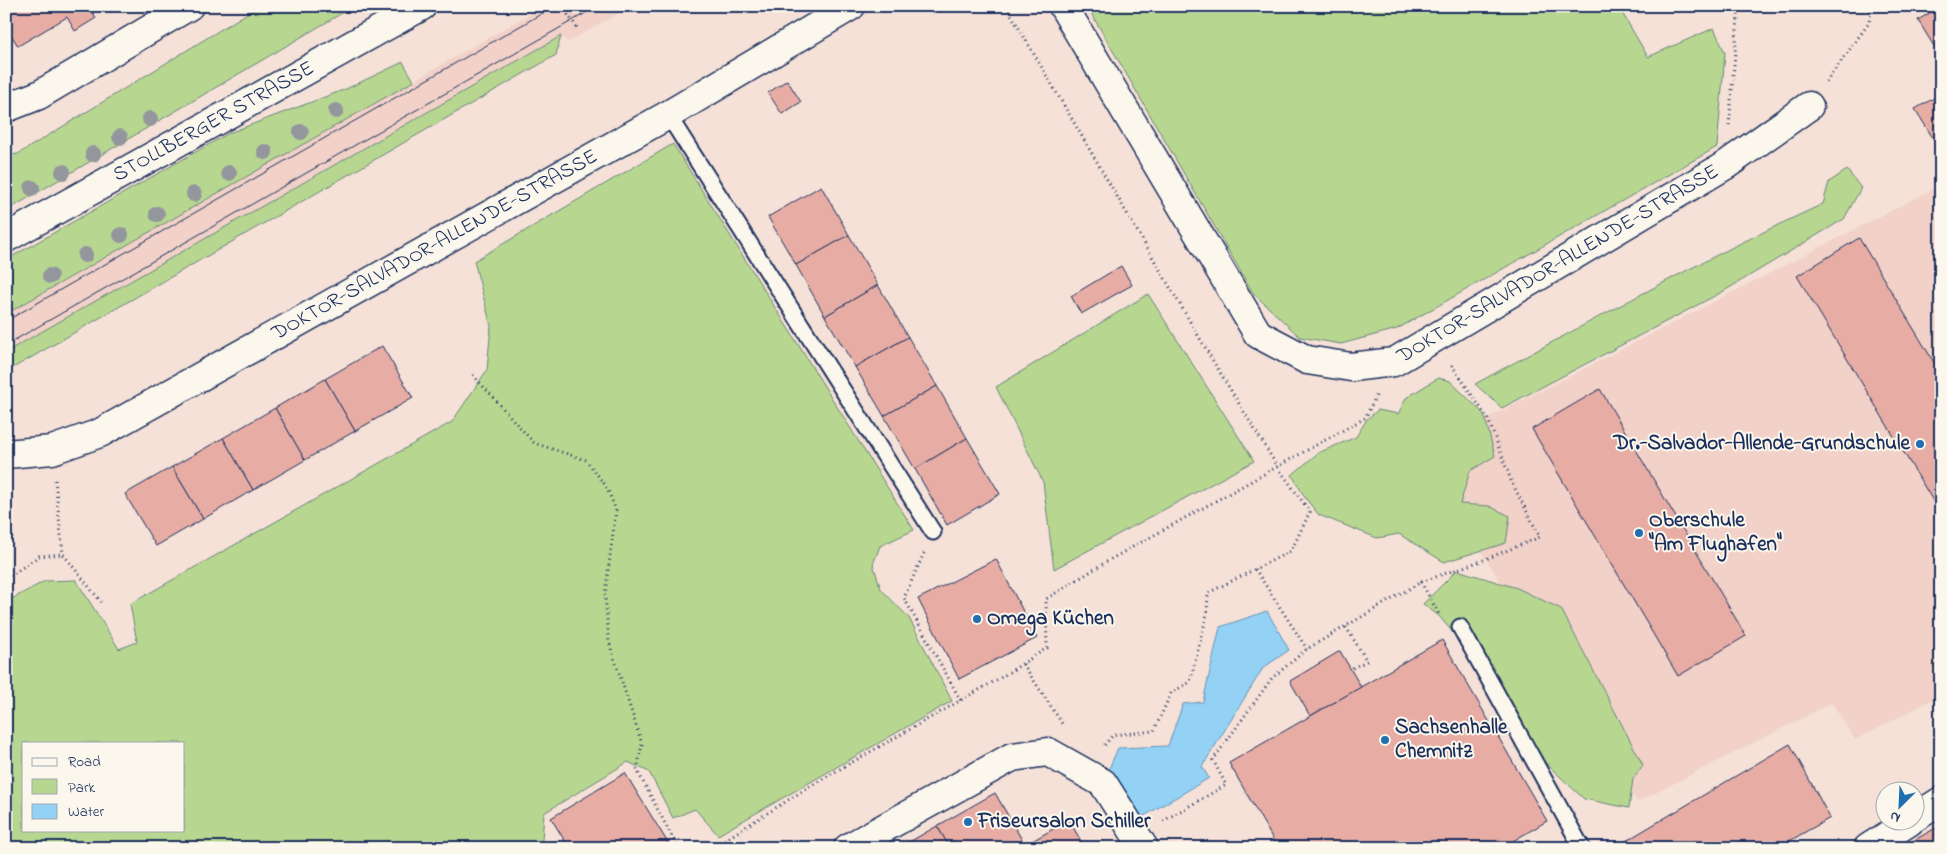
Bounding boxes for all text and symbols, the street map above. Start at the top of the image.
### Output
street label: STOLLBERGER STRASSE [108,54,320,190]
street label: DOKTOR-SALVADOR-ALLENDE-STRASSE [266,142,603,349]
street label: DOKTOR-SALVADOR-ALLENDE-STRASSE [1391,157,1725,372]
place label: Dr.-Salvador-Allende-Grundschule [1613,429,1911,459]
marker: Dr.-Salvador-Allende-Grundschule [1914,438,1926,450]
place label: Oberschule "Am Flughafen" [1648,506,1782,562]
marker: Oberschule "Am Flughafen" [1633,527,1645,539]
place label: Omega Küchen [987,604,1114,636]
marker: Omega Küchen [971,613,983,625]
place label: Sachsenhalle Chemnitz [1395,713,1508,767]
marker: Sachsenhalle Chemnitz [1379,734,1391,746]
legend [22,742,185,832]
text: Road [68,751,101,773]
text: Park [68,777,96,799]
north arrow [1874,782,1924,832]
text: Water [68,801,104,823]
text: N [1887,805,1904,828]
place label: Friseursalon Schiller [977,807,1151,837]
marker: Friseursalon Schiller [962,816,974,828]

